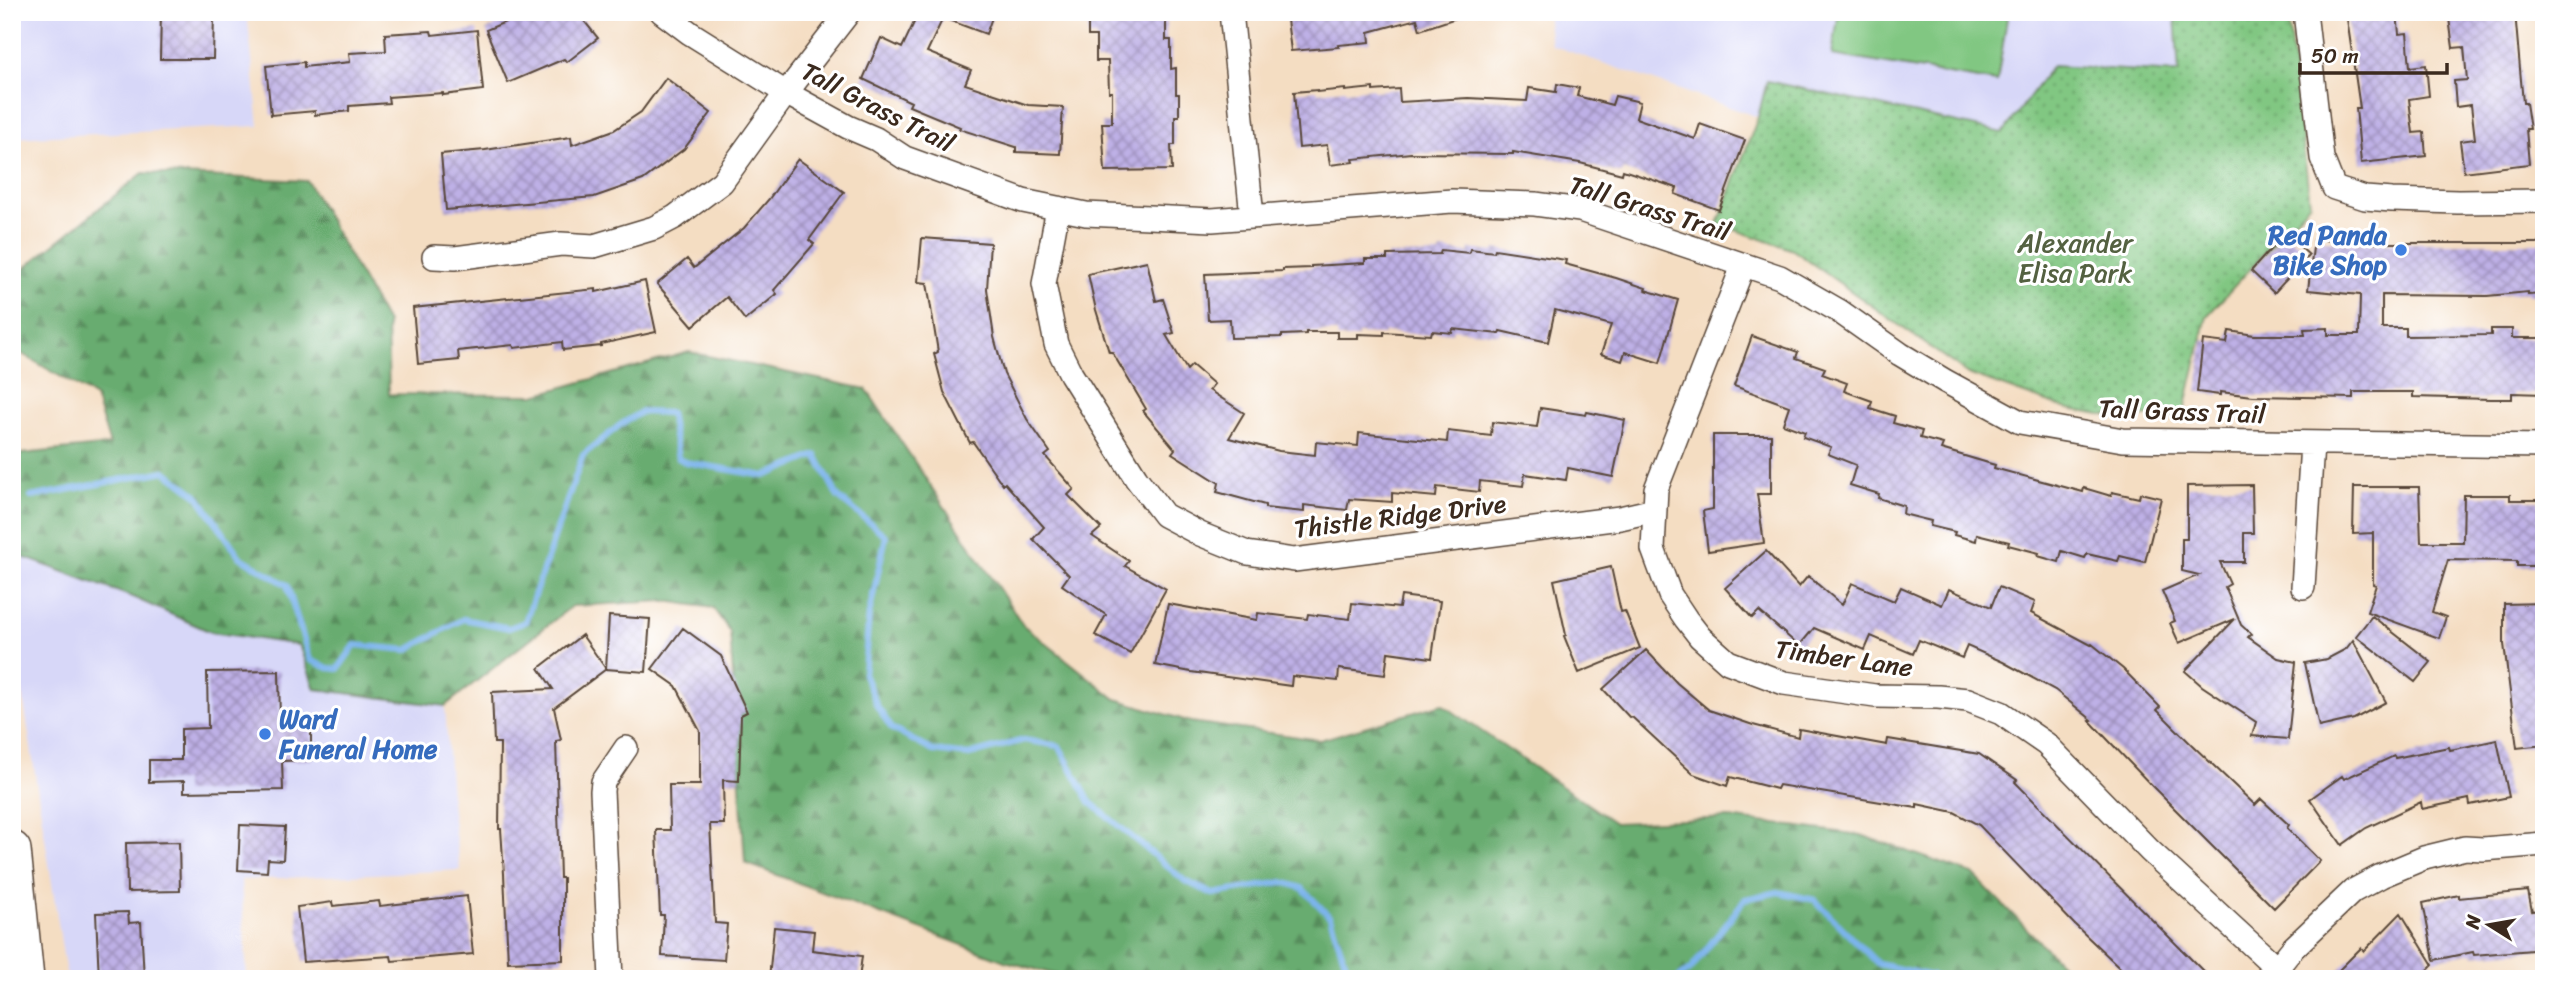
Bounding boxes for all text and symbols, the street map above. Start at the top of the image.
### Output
scale bar [2300,32,2448,76]
text: 50 m [2311,37,2359,75]
street label: Tall Grass Trail [793,49,963,166]
street label: Tall Grass Trail [1563,162,1737,255]
place label: Red Panda Bike Shop [2267,212,2388,288]
park label: Alexander Elisa Park [2016,220,2134,296]
marker: Red Panda Bike Shop [2393,242,2409,258]
street label: Tall Grass Trail [2098,385,2267,437]
street label: Thistle Ridge Drive [1291,480,1509,552]
street label: Timber Lane [1772,626,1916,690]
place label: Ward Funeral Home [278,696,438,772]
marker: Ward Funeral Home [257,726,273,742]
north arrow [2454,890,2524,960]
text: N [2455,911,2490,932]

